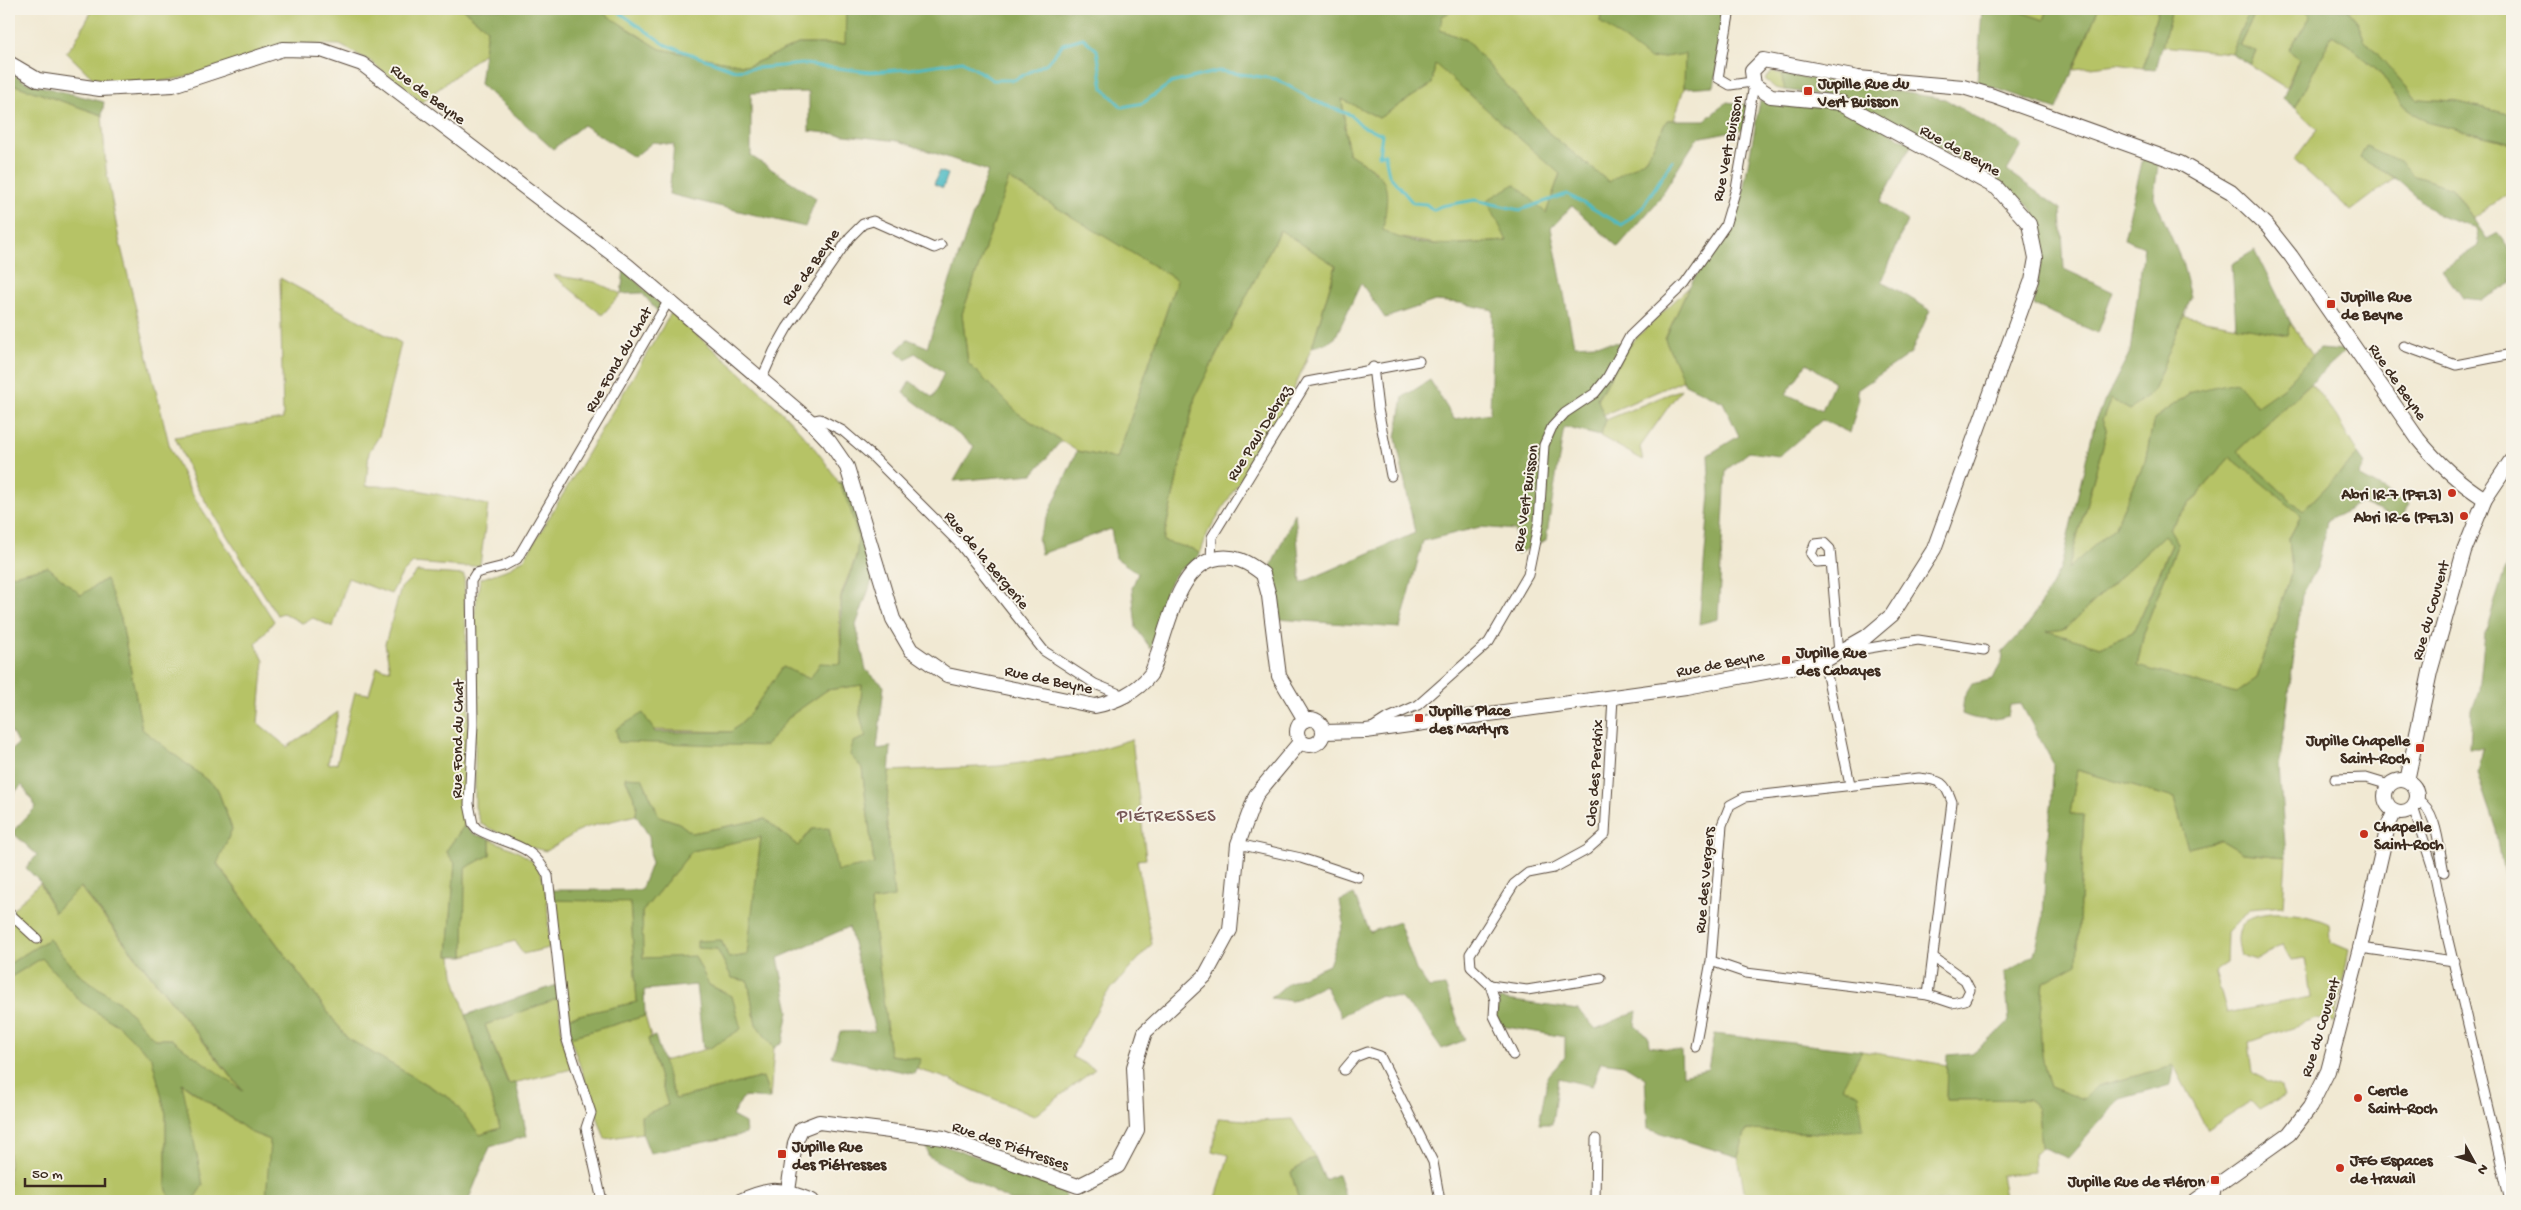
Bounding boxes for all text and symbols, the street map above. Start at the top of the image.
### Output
street label: Rue de Beyne [385,61,469,131]
place label: Jupille Rue du Vert Buisson [1817,76,1910,113]
marker: Jupille Rue du Vert Buisson [1802,85,1814,97]
street label: Rue Vert Buisson [1710,93,1749,203]
street label: Rue de Beyne [1916,122,2004,182]
street label: Rue de Beyne [778,225,846,310]
place label: Jupille Rue de Beyne [2340,289,2412,326]
marker: Jupille Rue de Beyne [2325,298,2337,310]
street label: Rue Fond du Chat [582,303,659,417]
street label: Rue de Beyne [2363,341,2430,426]
street label: Rue Paul Debraz [1224,382,1298,485]
street label: Rue Vert Buisson [1511,443,1544,553]
place label: Abri IR-7 (PFL3) [2341,487,2442,506]
marker: Abri IR-7 (PFL3) [2446,487,2458,499]
street label: Rue de la Bergerie [939,508,1032,615]
place label: Abri IR-6 (PFL3) [2353,510,2454,529]
marker: Abri IR-6 (PFL3) [2458,510,2470,522]
street label: Rue du Couvent [2409,558,2456,663]
place label: Jupille Rue des Cabayes [1795,645,1881,682]
street label: Rue de Beyne [1675,647,1767,683]
marker: Jupille Rue des Cabayes [1780,654,1792,666]
street label: Rue de Beyne [1003,663,1095,700]
street label: Rue Fond du Chat [449,678,470,798]
place label: Jupille Place des Martyrs [1428,703,1511,740]
marker: Jupille Place des Martyrs [1413,712,1425,724]
street label: Clos des Perdrix [1583,719,1610,827]
place label: Jupille Chapelle Saint-Roch [2305,733,2411,770]
marker: Jupille Chapelle Saint-Roch [2414,742,2426,754]
district label: PIÉTRESSES [1116,807,1217,828]
place label: Chapelle Saint-Roch [2373,819,2444,856]
street label: Rue des Vergers [1692,825,1721,934]
marker: Chapelle Saint-Roch [2358,828,2370,840]
street label: Rue du Couvent [2298,975,2347,1080]
place label: Cercle Saint-Roch [2367,1083,2438,1120]
marker: Cercle Saint-Roch [2352,1092,2364,1104]
street label: Rue des Piétresses [949,1118,1072,1177]
north arrow [2448,1138,2498,1188]
place label: Jupille Rue des Piétresses [791,1139,887,1176]
marker: Jupille Rue des Piétresses [776,1148,788,1160]
place label: JFG Espaces de travail [2349,1153,2434,1190]
scale bar [25,1155,105,1187]
text: N [2473,1160,2491,1178]
marker: JFG Espaces de travail [2334,1162,2346,1174]
text: 50 m [32,1166,63,1184]
place label: Jupille Rue de Fléron [2067,1174,2205,1193]
marker: Jupille Rue de Fléron [2209,1174,2221,1186]

